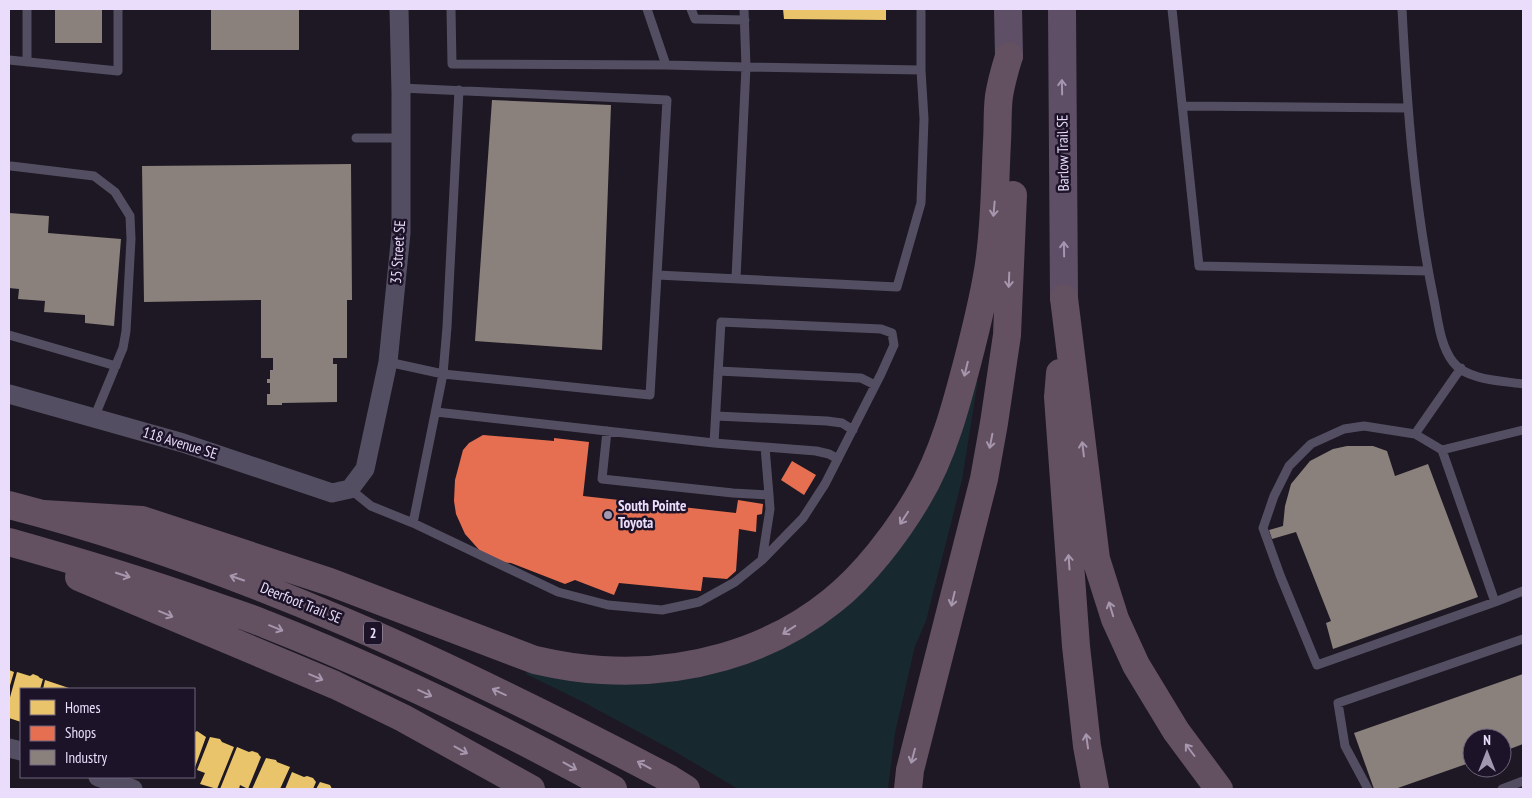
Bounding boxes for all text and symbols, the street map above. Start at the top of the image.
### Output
one-way arrow [1057,79,1067,96]
street label: Barlow Trail SE [1052,114,1073,192]
one-way arrow [989,201,999,217]
street label: 35 Street SE [386,219,409,284]
one-way arrow [1059,242,1069,258]
one-way arrow [1005,272,1014,288]
one-way arrow [961,360,970,376]
street label: 118 Avenue SE [141,422,220,463]
one-way arrow [985,433,995,449]
one-way arrow [1078,442,1088,458]
place label: South Pointe Toyota [618,496,686,532]
marker: South Pointe Toyota [602,509,614,521]
one-way arrow [899,511,910,525]
one-way arrow [1064,554,1074,570]
one-way arrow [114,570,130,580]
one-way arrow [230,573,246,582]
street label: Deerfoot Trail SE [258,578,345,627]
one-way arrow [948,590,957,606]
one-way arrow [1106,601,1116,617]
one-way arrow [158,610,173,620]
road number: 2 [364,622,382,644]
one-way arrow [268,624,283,634]
one-way arrow [782,625,796,635]
one-way arrow [308,673,323,683]
one-way arrow [491,687,506,697]
legend [20,688,195,778]
one-way arrow [417,689,432,698]
text: Homes [65,698,101,717]
text: Shops [65,723,96,742]
north arrow [1462,728,1512,778]
text: N [1483,731,1491,749]
one-way arrow [1082,734,1092,750]
one-way arrow [1185,743,1195,757]
one-way arrow [454,745,469,755]
text: Industry [65,748,107,767]
one-way arrow [908,748,917,764]
one-way arrow [636,760,651,770]
one-way arrow [563,761,578,771]

